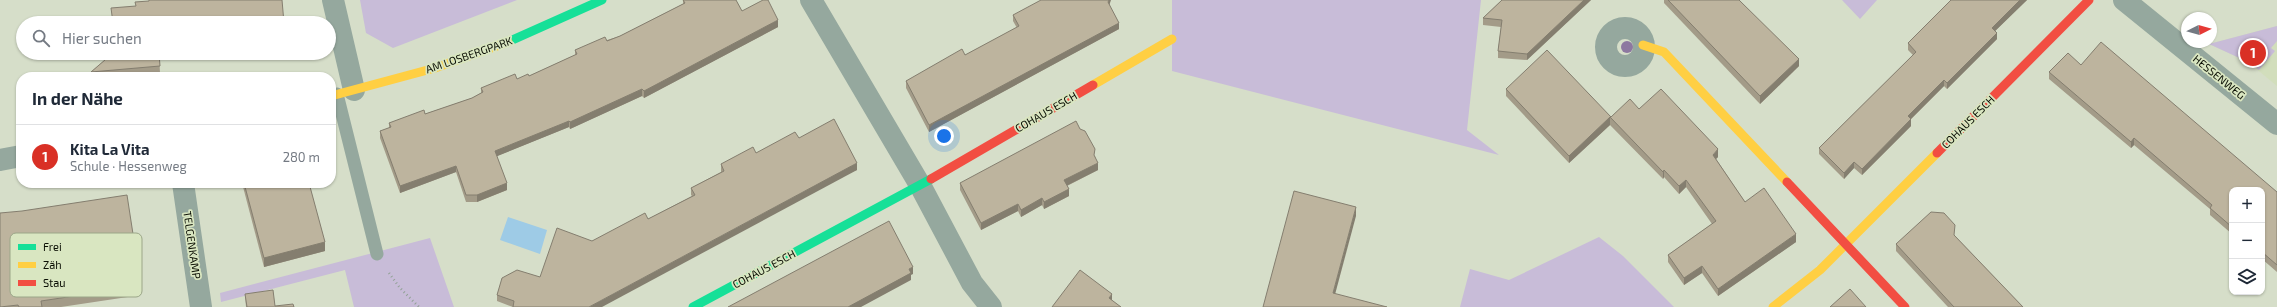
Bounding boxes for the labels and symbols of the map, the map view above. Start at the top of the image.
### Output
north arrow [2181,12,2217,48]
street label: AM LOSBERGPARK [424,33,514,75]
pin: 1 [2240,38,2266,68]
street label: HESSENWEG [2191,52,2248,102]
street label: COHAUS ESCH [1012,89,1079,135]
street label: COHAUS ESCH [1938,92,1997,151]
your location [934,126,954,146]
street label: TELGENKAMP [181,210,204,280]
legend [10,233,142,297]
text: Frei [43,240,62,253]
street label: COHAUS ESCH [730,246,798,291]
text: Zäh [43,258,62,271]
text: Stau [43,276,66,289]

